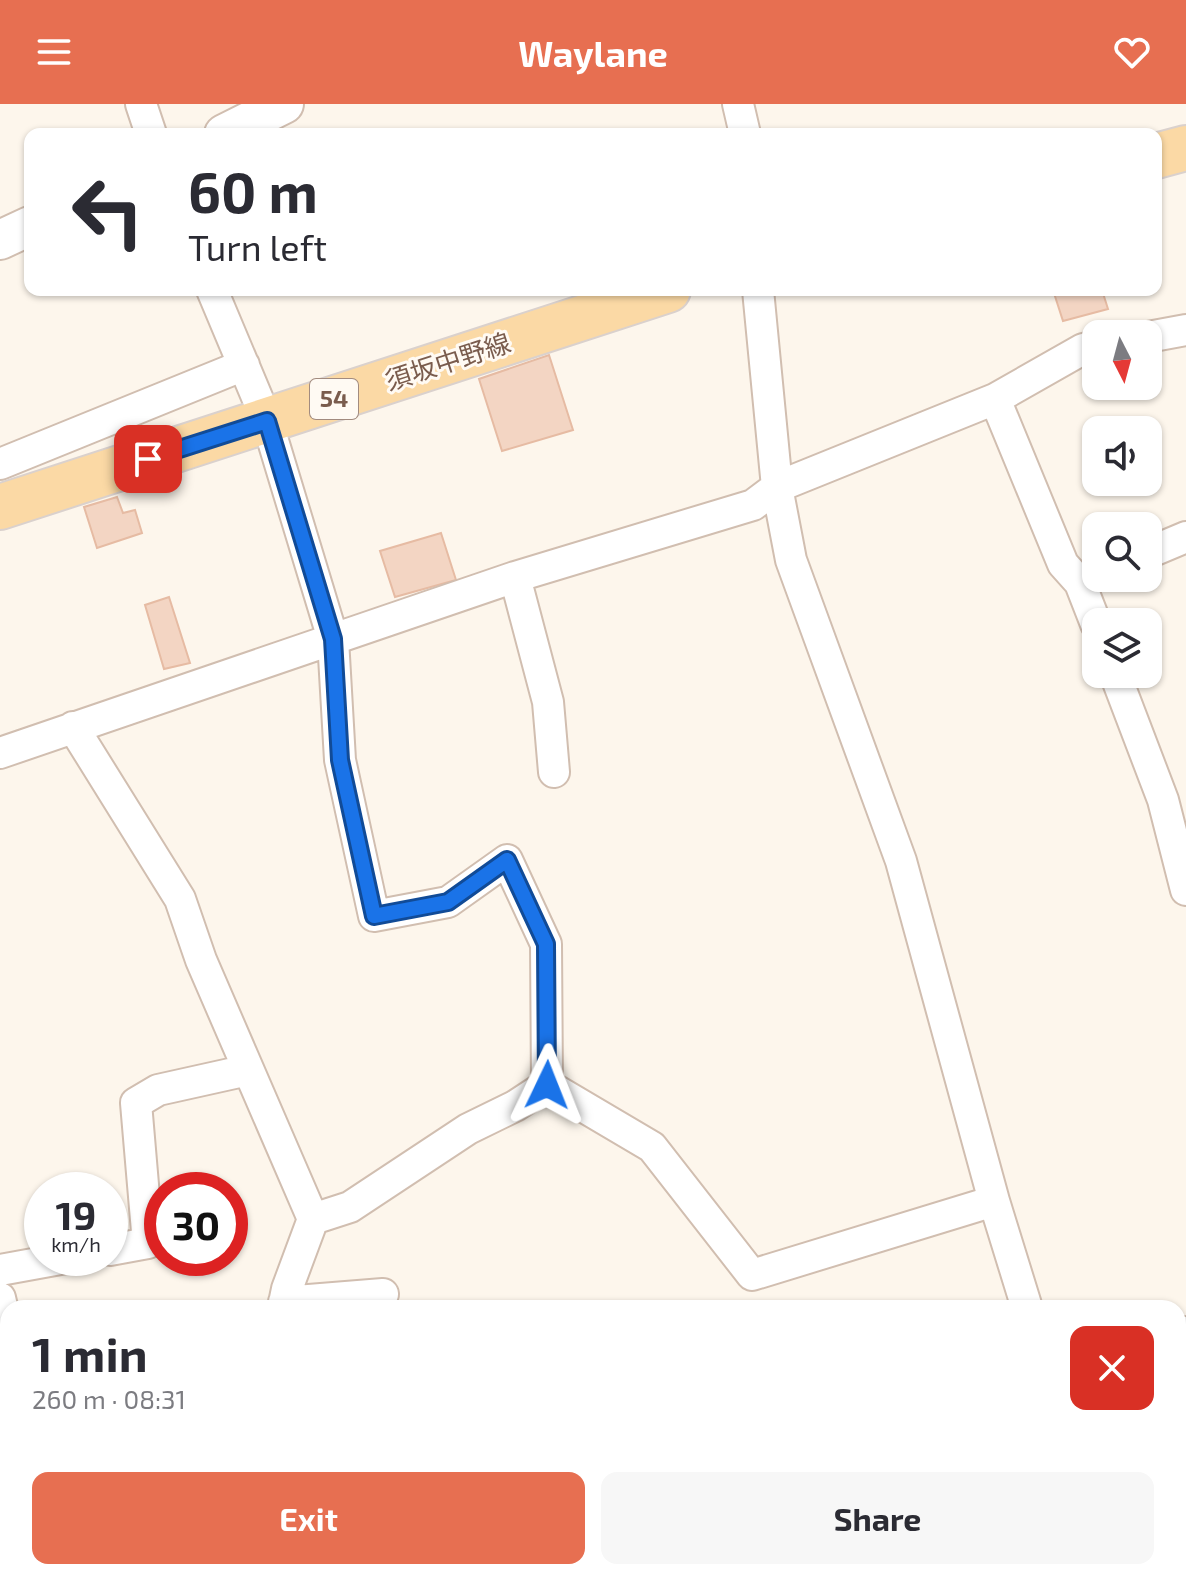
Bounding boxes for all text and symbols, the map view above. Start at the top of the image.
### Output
icon: menu [32,30,76,74]
icon: heart [1110,30,1154,74]
text: Waylane [518,31,668,74]
text: 60 m [188,157,318,224]
icon: left [56,160,160,264]
text: Turn left [188,225,327,268]
north arrow [1082,320,1162,400]
map controls [1082,320,1162,688]
street label: 須坂中野線 [381,326,514,395]
road number: 54 [310,379,358,419]
button: sound [1082,416,1162,496]
pin [114,425,182,493]
icon: arrive [126,437,170,481]
button: search [1082,512,1162,592]
button: layers [1082,608,1162,688]
position arrow [505,1043,589,1127]
speed limit sign: 30 [144,1172,248,1276]
text: 19 [56,1190,96,1238]
text: km/h [51,1232,101,1256]
text: 1 min [32,1324,148,1382]
button: close [1070,1326,1154,1410]
text: 260 m · 08:31 [32,1383,186,1414]
button: Exit [32,1472,585,1564]
button: Share [601,1472,1154,1564]

